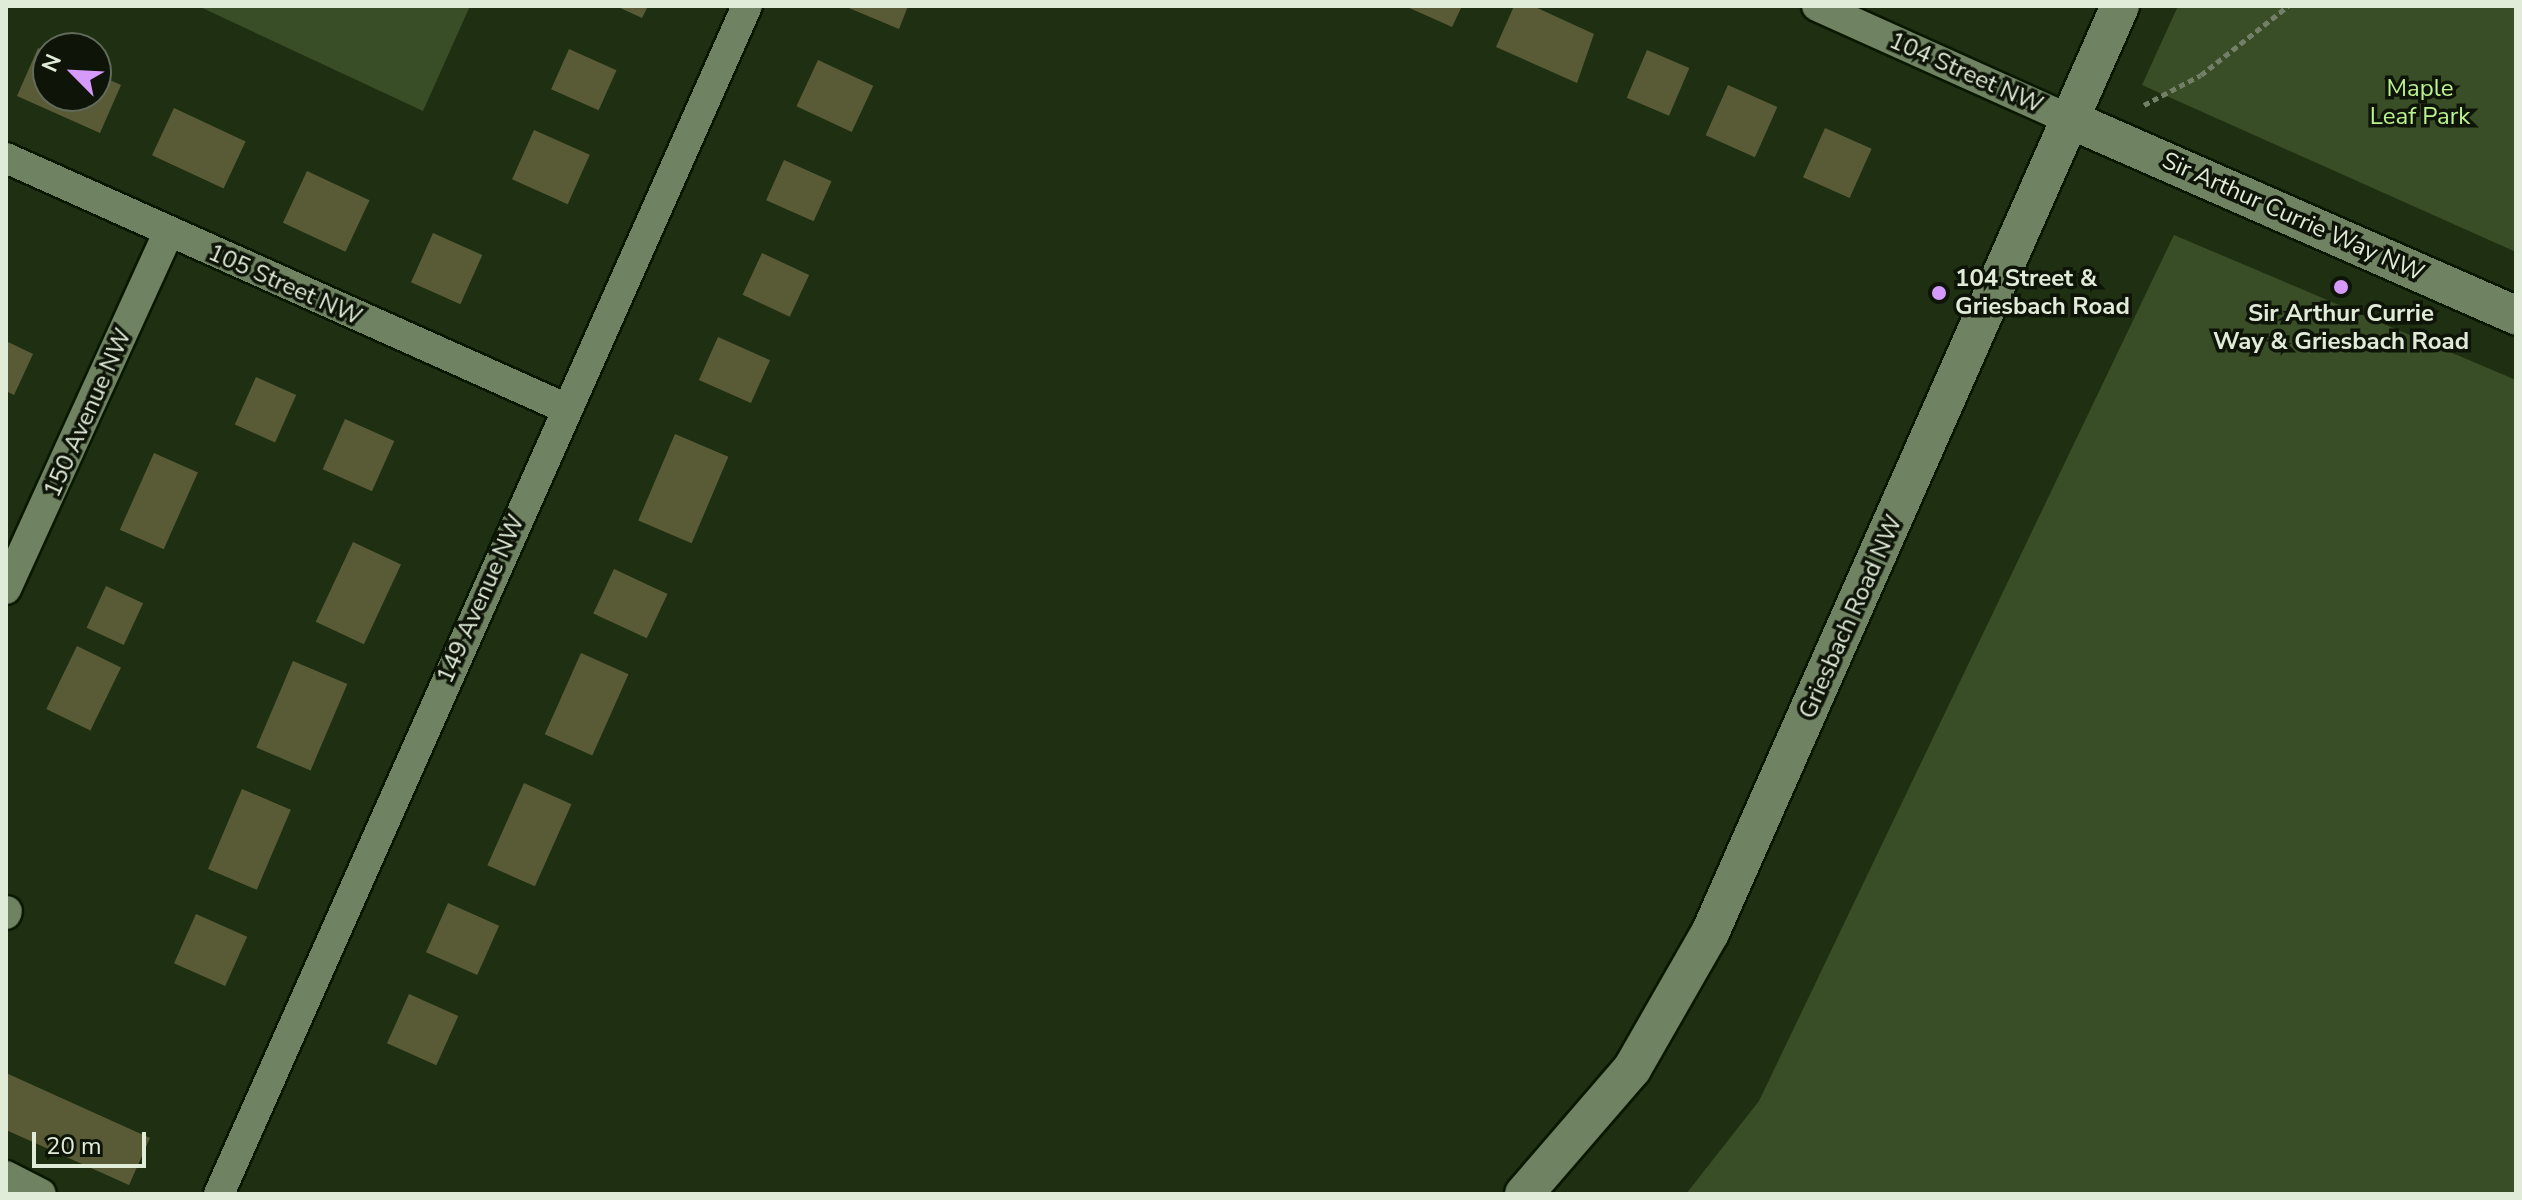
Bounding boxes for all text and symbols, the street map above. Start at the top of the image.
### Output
street label: 104 Street NW [1885,26,2047,120]
north arrow [32,32,112,112]
text: N [35,49,69,77]
park label: Maple Leaf Park [2370,75,2470,131]
street label: Sir Arthur Currie Way NW [2158,146,2428,288]
street label: 105 Street NW [204,238,366,332]
place label: 104 Street & Griesbach Road [1955,265,2130,321]
marker: Sir Arthur Currie Way & Griesbach Road [2332,278,2350,296]
marker: 104 Street & Griesbach Road [1930,284,1948,302]
place label: Sir Arthur Currie Way & Griesbach Road [2213,300,2469,356]
street label: 150 Avenue NW [38,324,138,502]
street label: 149 Avenue NW [431,510,531,688]
street label: Griesbach Road NW [1793,511,1909,723]
scale bar [36,1116,150,1166]
text: 20 m [46,1130,102,1162]

